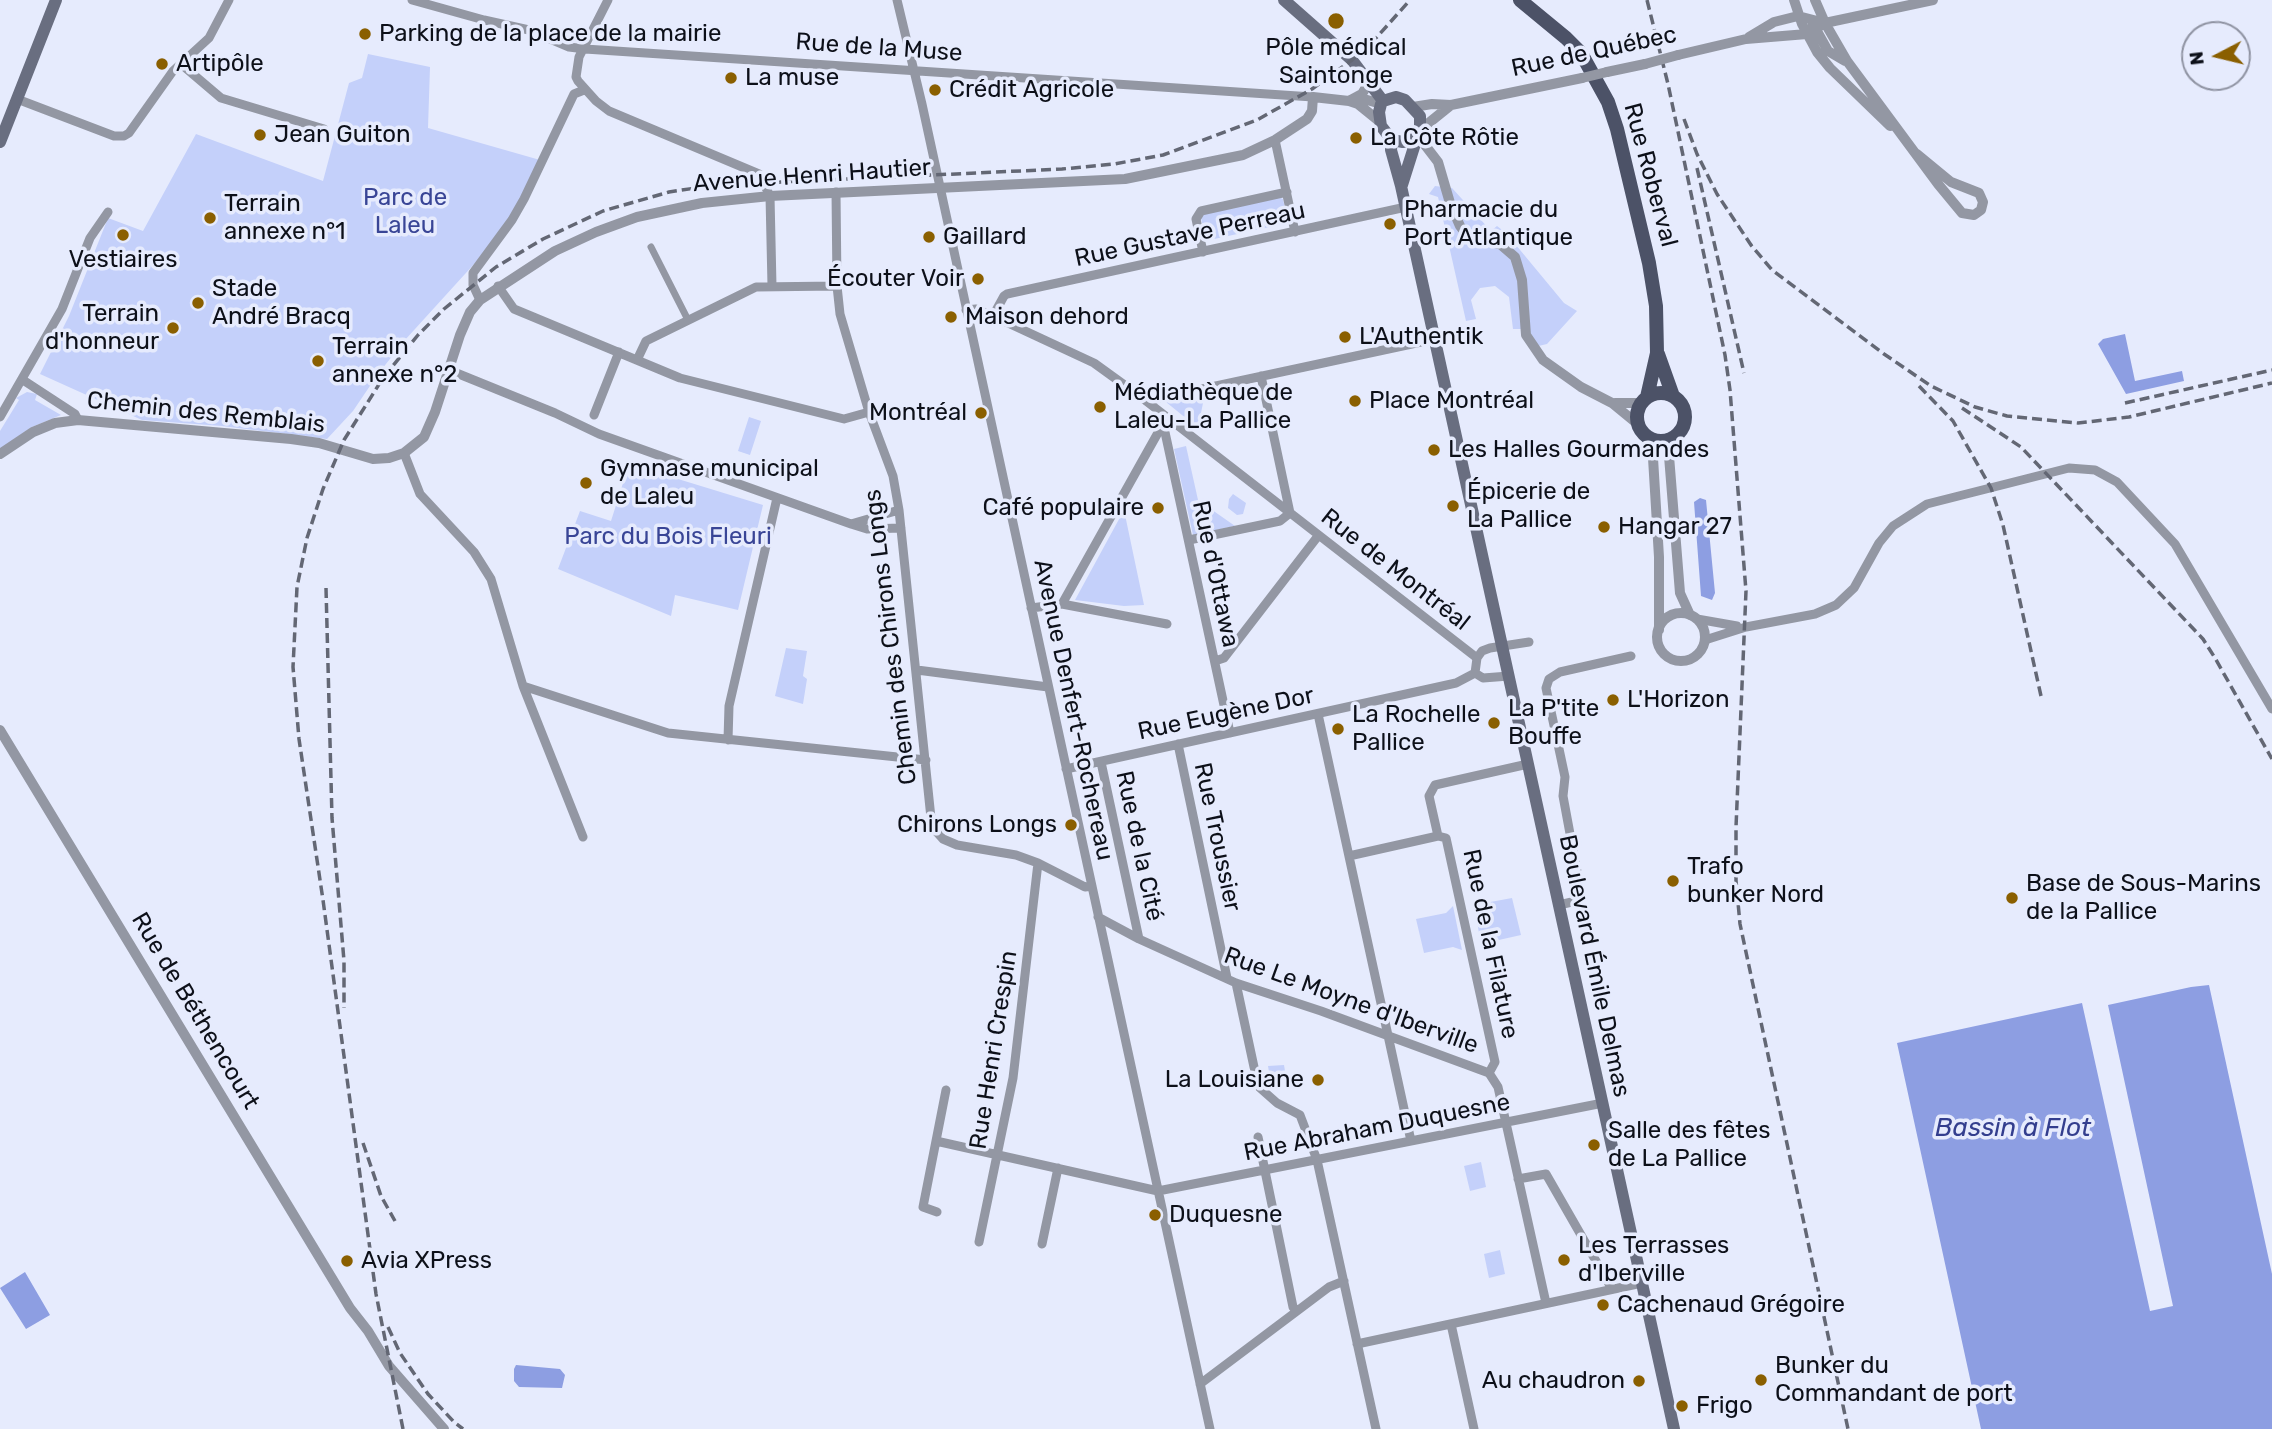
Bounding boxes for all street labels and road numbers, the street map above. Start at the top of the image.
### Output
street label: Rue de Québec [1509,20,1679,84]
street label: Rue de la Muse [795,28,963,68]
street label: Rue Roberval [1617,100,1683,250]
street label: Avenue Henri Hautier [692,153,932,199]
street label: Rue Gustave Perreau [1072,196,1308,274]
street label: Chemin des Remblais [86,386,326,440]
street label: Chemin des Chirons Longs [859,488,923,786]
street label: Rue d'Ottawa [1185,498,1245,650]
street label: Rue de Montréal [1315,503,1475,637]
street label: Avenue Denfert-Rochereau [1027,557,1119,863]
street label: Rue Eugène Dor [1135,681,1317,747]
street label: Rue Troussier [1187,760,1247,914]
street label: Rue de la Cité [1109,768,1169,924]
street label: Boulevard Émile Delmas [1552,832,1636,1100]
street label: Rue de la Filature [1456,847,1524,1041]
street label: Rue de Béthencourt [125,907,265,1115]
street label: Rue Le Moyne d'Iberville [1220,942,1482,1060]
street label: Rue Henri Crespin [964,949,1024,1151]
street label: Rue Abraham Duquesne [1241,1088,1513,1168]

